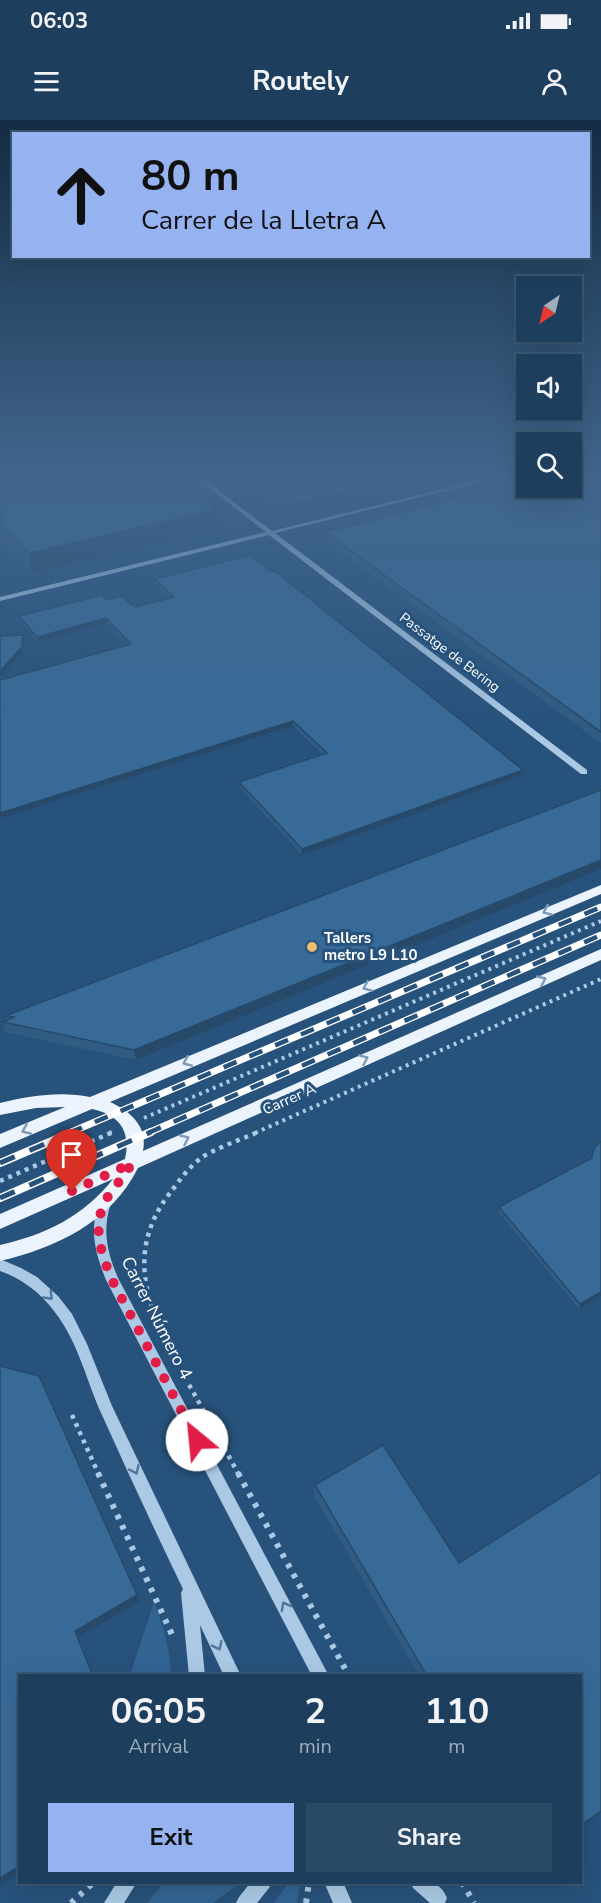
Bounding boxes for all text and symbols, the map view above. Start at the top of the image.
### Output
text: 06:03 [30,6,88,36]
text: Routely [252,63,349,100]
icon: menu [30,65,63,98]
icon: person [538,65,571,98]
text: 80 m [141,148,240,205]
icon: ahead [42,156,120,234]
text: Carrer de la Lletra A [141,202,386,239]
north arrow [516,276,582,342]
map controls [516,276,582,498]
button: sound [516,354,582,420]
button: search [516,432,582,498]
street label: Passatge de Bering [395,608,504,697]
one-way arrow [542,904,553,916]
place label: Tallers metro L9 L10 [324,928,417,965]
marker: Tallers metro L9 L10 [305,940,319,954]
one-way arrow [535,975,546,987]
one-way arrow [362,980,373,992]
one-way arrow [183,1055,194,1067]
one-way arrow [357,1055,368,1067]
street label: Carrer A [259,1078,319,1120]
one-way arrow [21,1123,32,1135]
pin [46,1129,97,1191]
one-way arrow [179,1134,190,1146]
icon: arrive [55,1138,88,1171]
street label: Carrer Número 4 [116,1252,198,1384]
one-way arrow [41,1289,52,1300]
position arrow [165,1408,229,1472]
one-way arrow [127,1464,139,1475]
one-way arrow [281,1602,292,1613]
one-way arrow [211,1640,223,1651]
text: 06:05 [111,1687,206,1736]
text: 2 [304,1687,326,1736]
text: 110 [424,1687,489,1736]
text: Arrival [128,1733,188,1760]
text: min [299,1733,332,1760]
text: m [448,1733,465,1760]
button: Exit [48,1803,294,1872]
button: Share [306,1803,552,1872]

